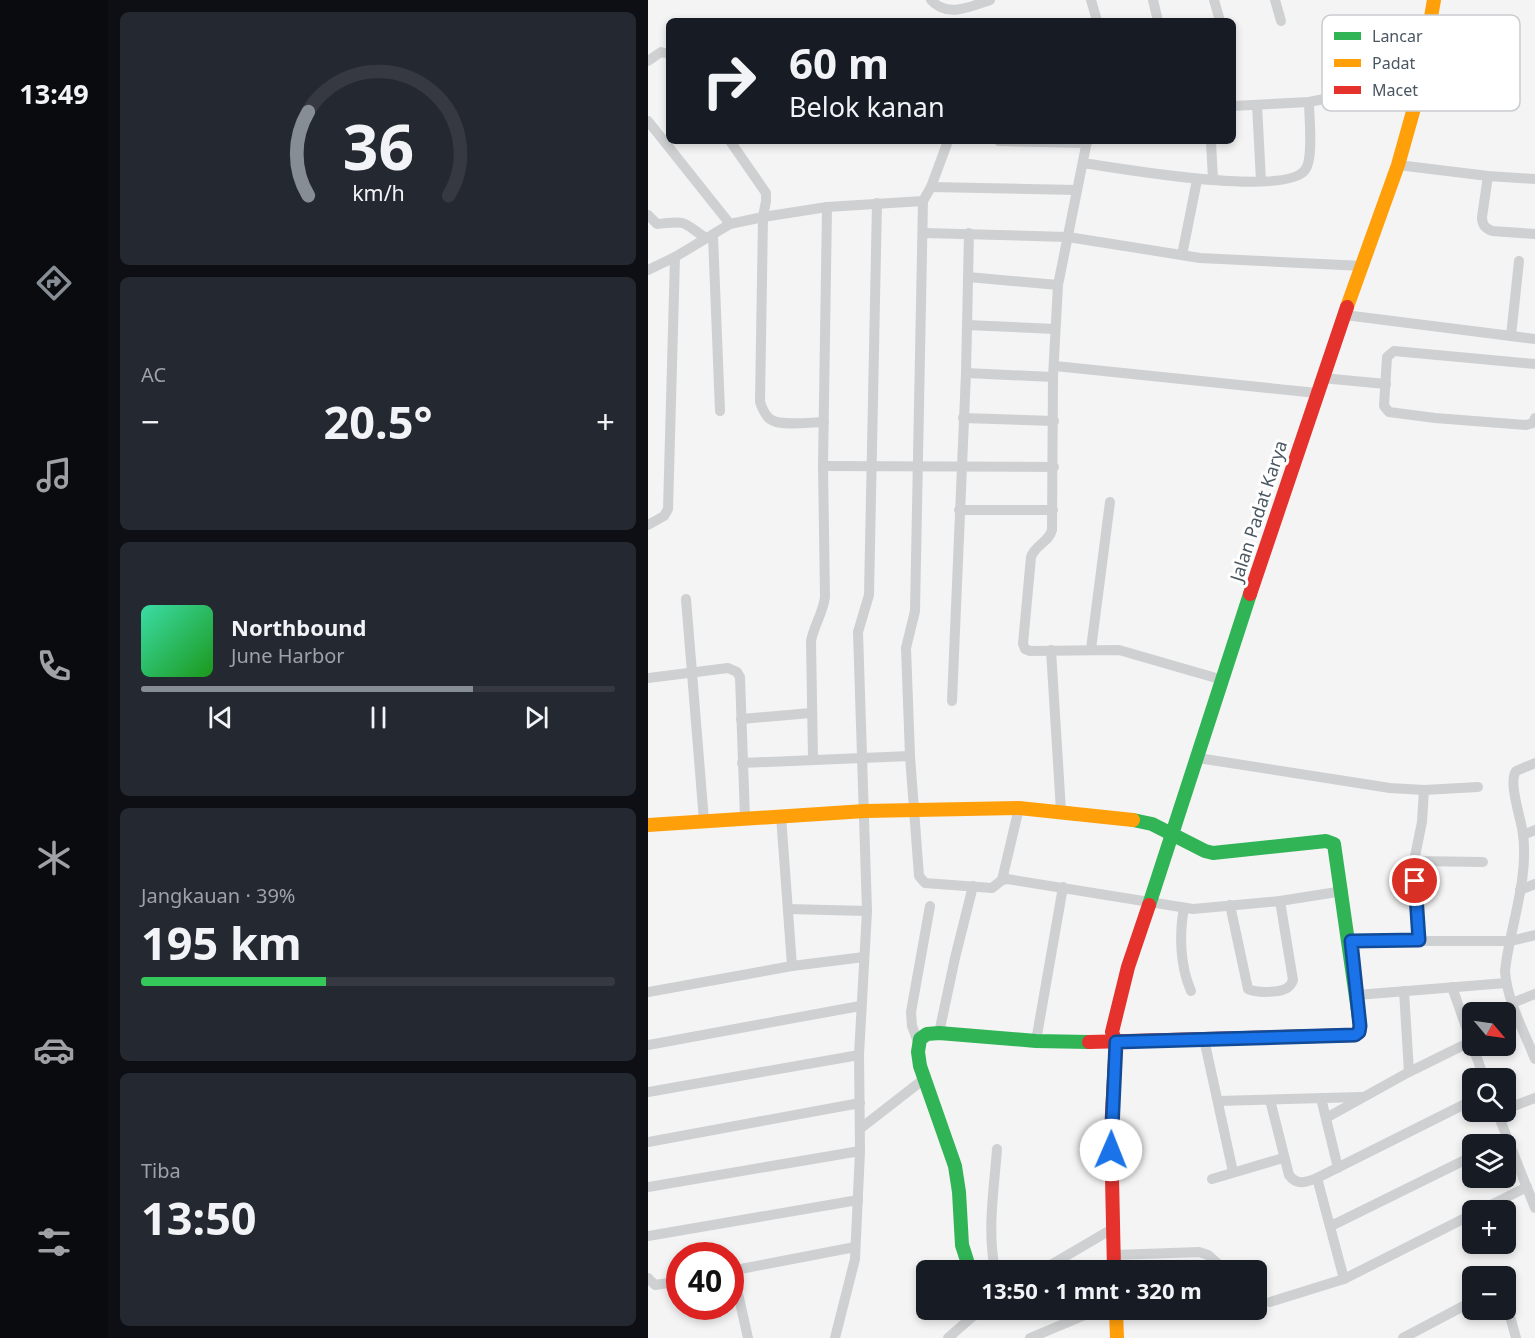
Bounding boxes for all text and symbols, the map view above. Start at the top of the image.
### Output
legend [1322,15,1520,111]
text: Lancar [1372,25,1423,47]
text: 60 m [789,34,889,91]
icon: right [690,42,768,120]
text: Padat [1372,52,1415,74]
text: 13:49 [19,75,89,112]
text: Macet [1372,79,1418,101]
text: Belok kanan [789,88,945,125]
text: 36 [342,103,414,188]
text: km/h [352,178,404,207]
icon: directions [33,262,75,304]
text: AC [141,361,166,388]
text: 20.5° [324,391,432,452]
text: − [141,399,160,444]
text: + [596,399,615,444]
street label: Jalan Padat Karya [1223,437,1292,586]
icon: music [33,454,75,496]
text: Northbound [231,612,366,642]
text: June Harbor [231,642,345,669]
icon: phone [33,645,75,687]
icon: previous [204,701,237,734]
icon: pause [362,701,395,734]
icon: next [520,701,553,734]
icon: climate [33,837,75,879]
pin [1389,855,1440,906]
icon: arrive [1398,864,1431,897]
text: Jangkauan · 39% [141,882,295,909]
text: 195 km [141,912,302,973]
north arrow [1462,1002,1516,1056]
map controls [1462,1002,1516,1320]
icon: car [33,1029,75,1071]
button: search [1462,1068,1516,1122]
position arrow [1079,1118,1143,1182]
button: layers [1462,1134,1516,1188]
text: Tiba [141,1157,181,1184]
text: 13:50 [141,1187,257,1248]
button: + [1462,1200,1516,1254]
icon: filters [33,1221,75,1263]
speed limit sign: 40 [666,1242,744,1320]
button: − [1462,1266,1516,1320]
text: 13:50 · 1 mnt · 320 m [981,1275,1202,1305]

